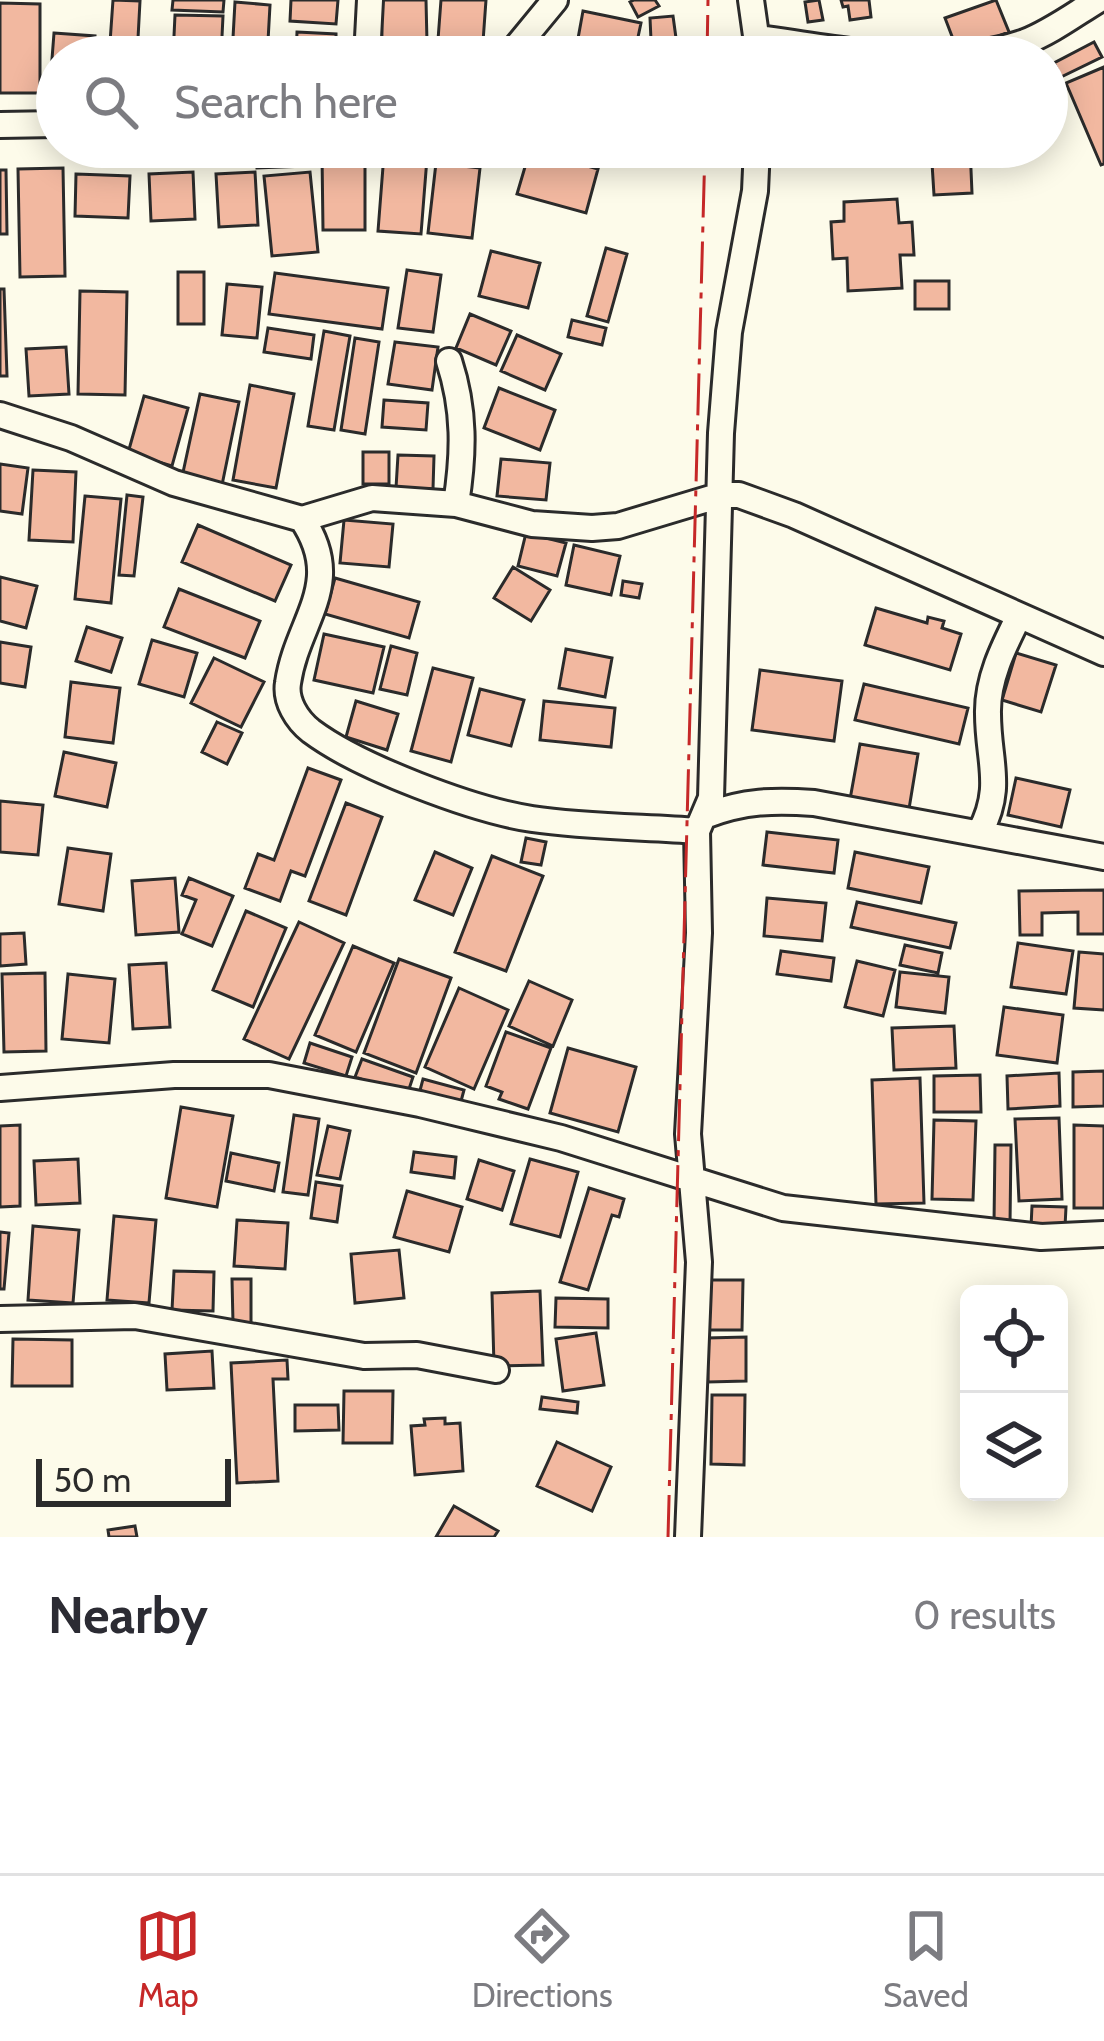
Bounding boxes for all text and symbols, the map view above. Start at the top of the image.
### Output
search box [36,36,1068,168]
icon: search [78,69,144,135]
text: Search here [174,75,398,129]
map controls [960,1285,1068,1501]
button: locate [960,1285,1068,1393]
button: layers [960,1393,1068,1501]
scale bar [36,1453,231,1506]
text: 50 m [54,1460,131,1500]
text: Nearby [48,1584,208,1646]
text: 0 results [913,1591,1056,1639]
tab: Map [135,1903,201,2015]
tab: Directions [472,1903,613,2015]
tab: Saved [883,1903,969,2015]

